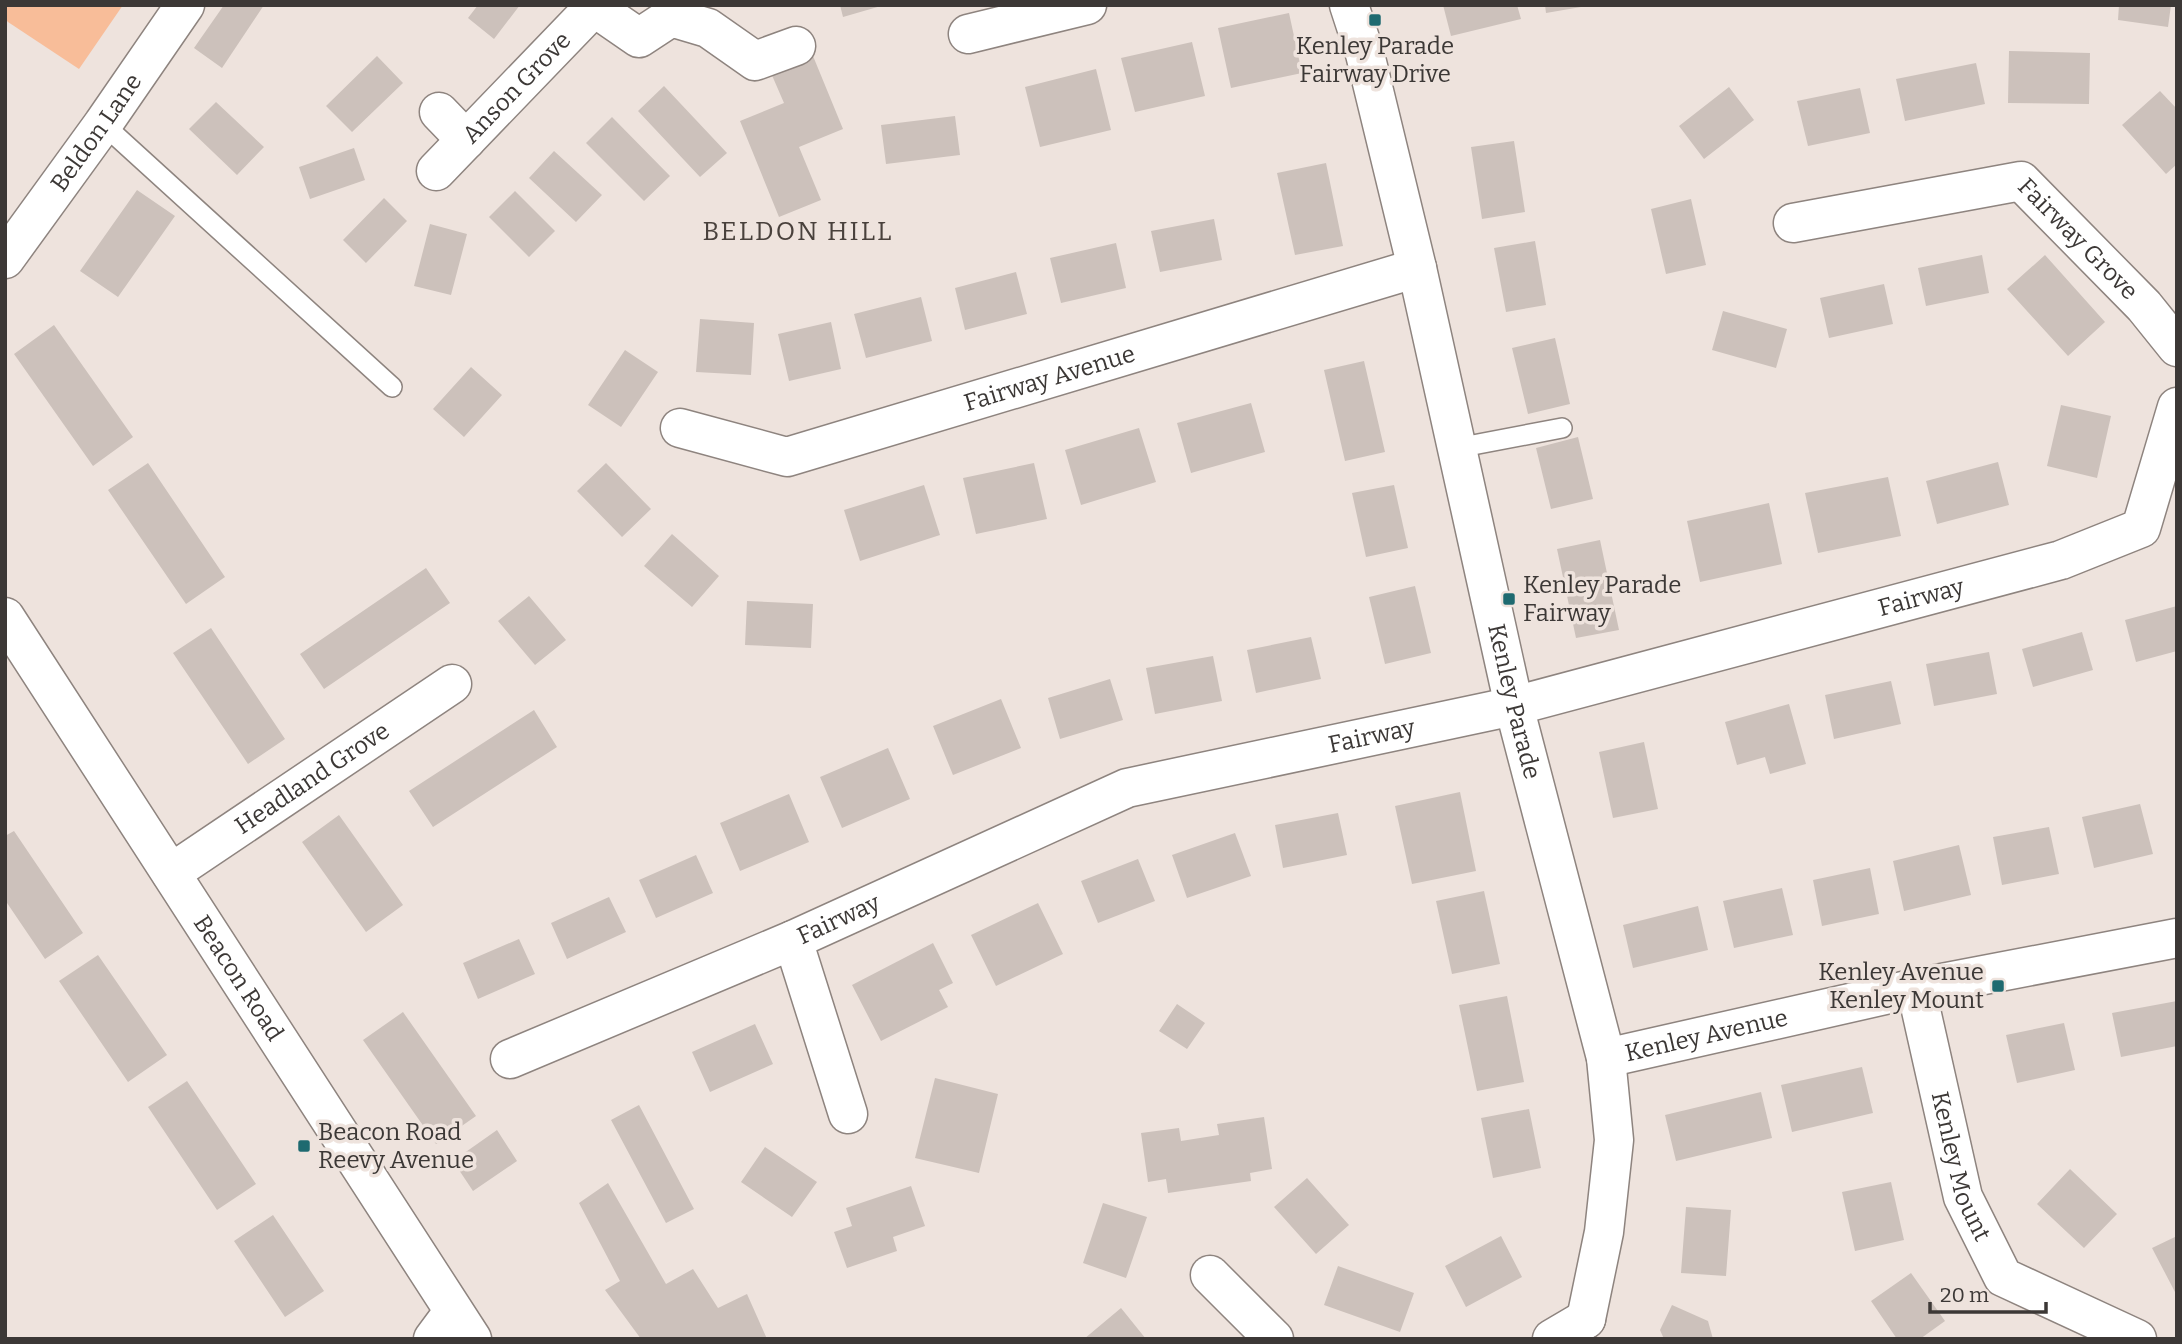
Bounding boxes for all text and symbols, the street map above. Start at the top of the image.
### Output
marker: Kenley Parade Fairway Drive [1367,12,1383,28]
street label: Anson Grove [457,26,576,149]
place label: Kenley Parade Fairway Drive [1296,32,1454,88]
street label: Beldon Lane [45,68,147,197]
street label: Fairway Grove [2012,172,2144,305]
district label: BELDON HILL [703,216,894,247]
street label: Fairway Avenue [961,339,1138,417]
place label: Kenley Parade Fairway [1523,571,1681,627]
street label: Fairway [1875,572,1967,622]
marker: Kenley Parade Fairway [1501,591,1517,607]
street label: Kenley Parade [1482,621,1546,782]
street label: Fairway [1326,713,1418,759]
street label: Headland Grove [230,716,394,840]
street label: Fairway [793,888,884,950]
street label: Beacon Road [188,910,289,1046]
place label: Kenley Avenue Kenley Mount [1818,958,1984,1014]
marker: Kenley Avenue Kenley Mount [1990,978,2006,994]
street label: Kenley Avenue [1623,1003,1790,1067]
street label: Kenley Mount [1926,1089,1997,1246]
place label: Beacon Road Reevy Avenue [318,1118,474,1174]
marker: Beacon Road Reevy Avenue [296,1138,312,1154]
scale bar [1930,1270,2046,1314]
text: 20 m [1940,1282,1989,1308]

